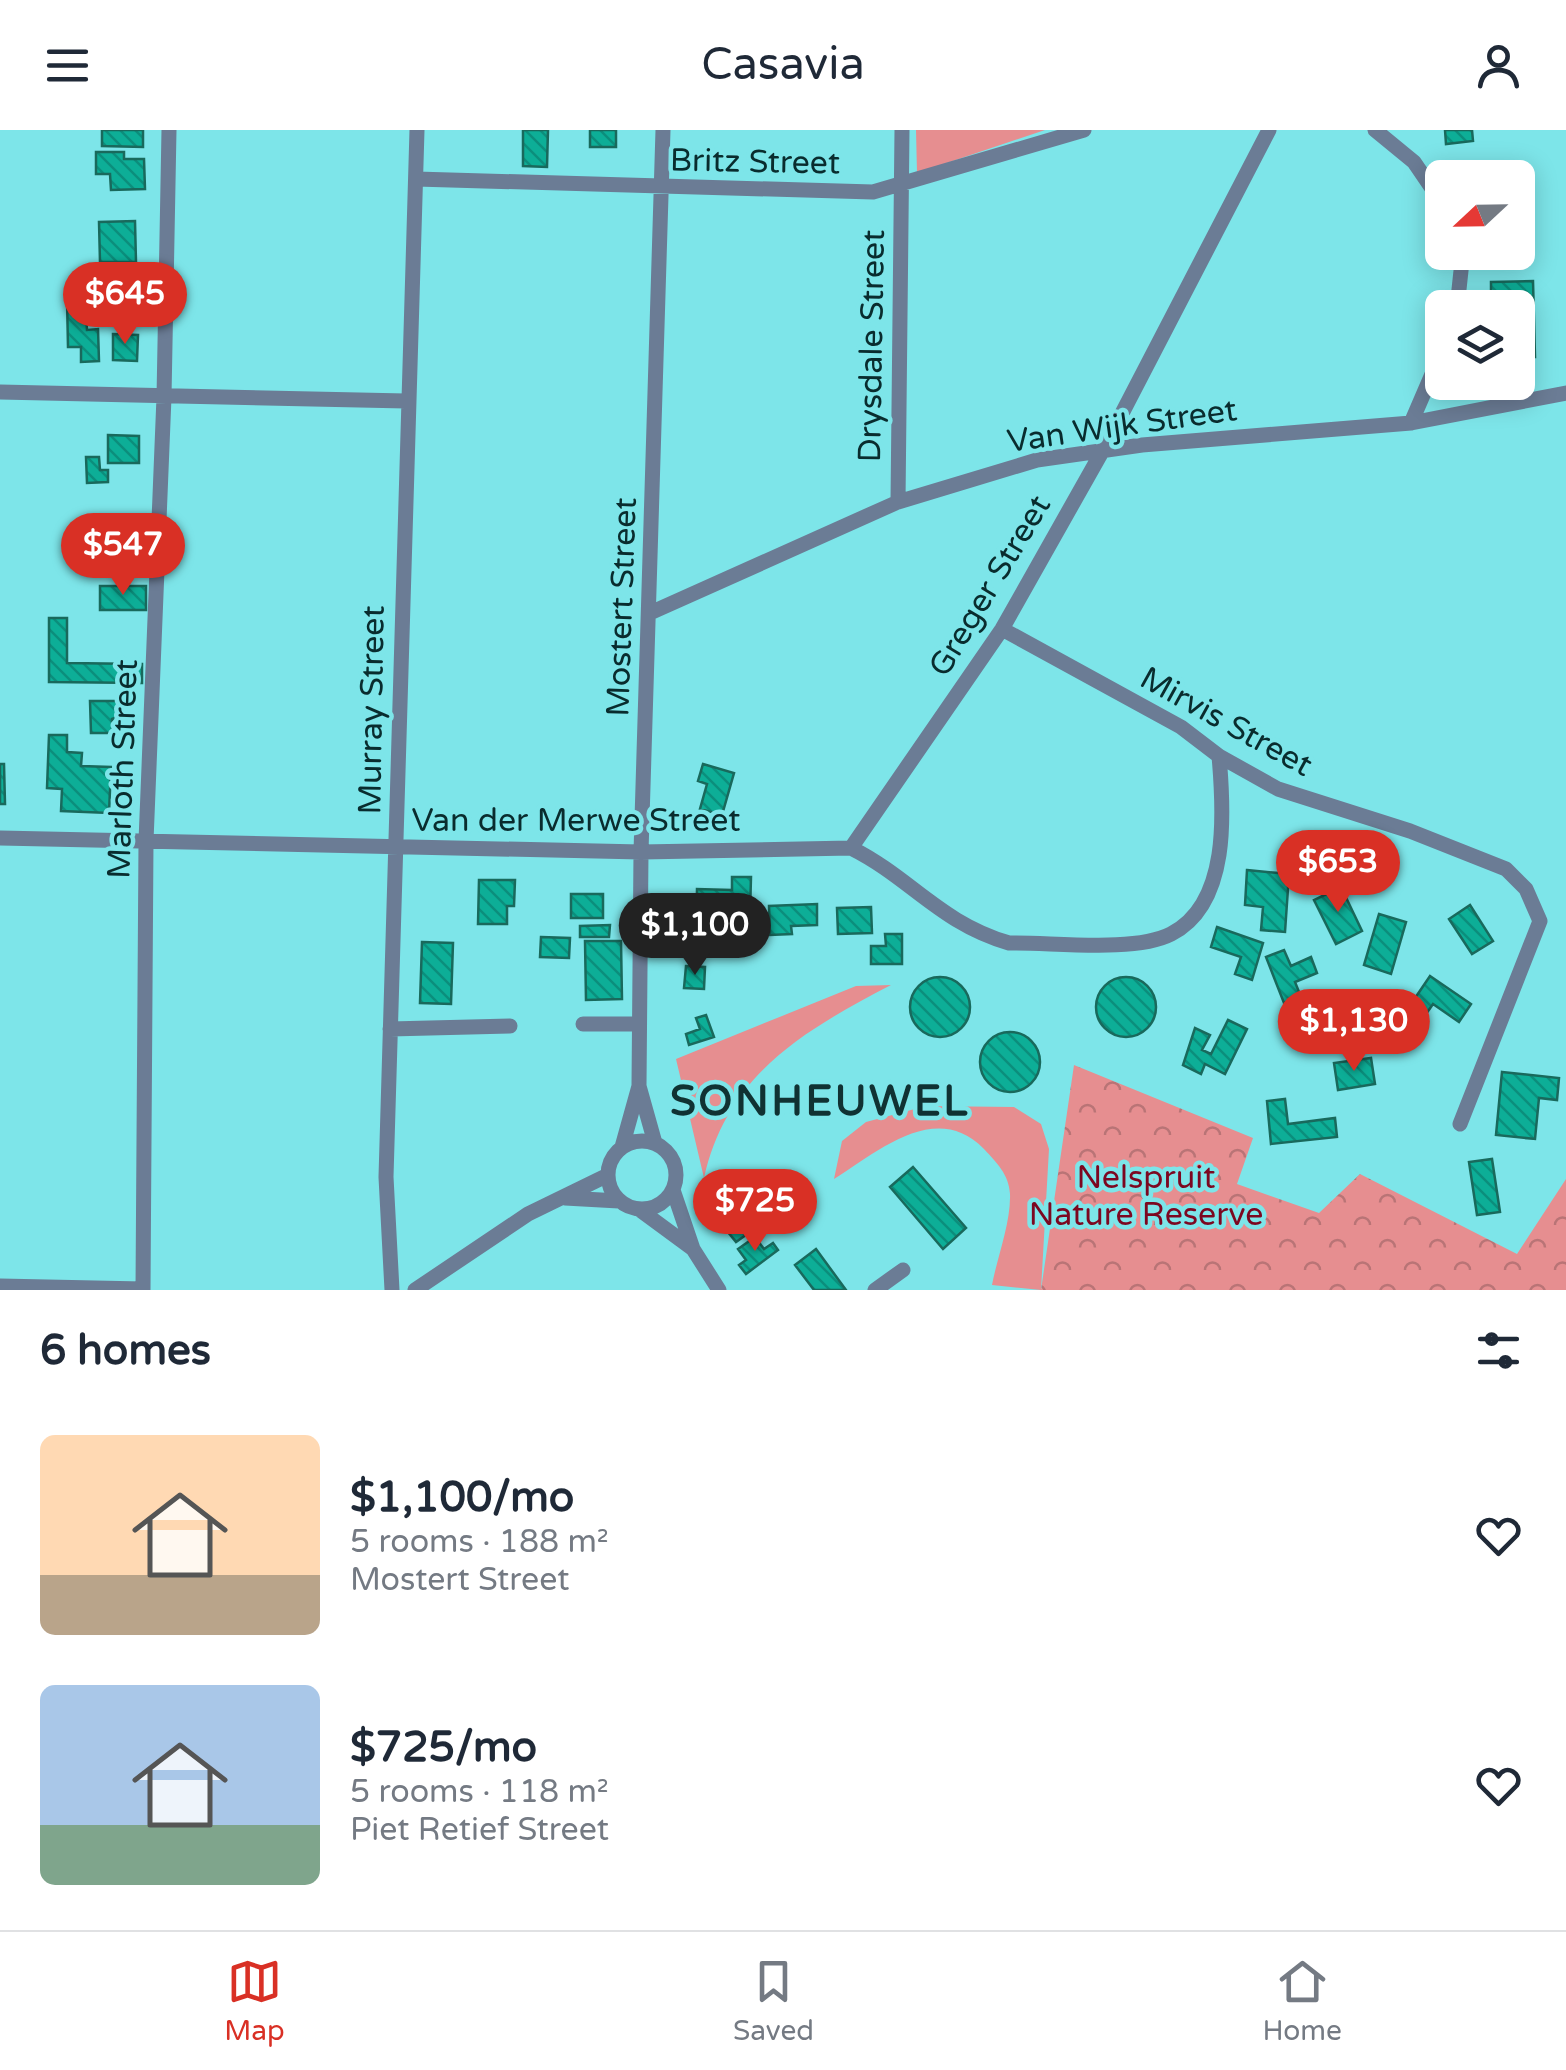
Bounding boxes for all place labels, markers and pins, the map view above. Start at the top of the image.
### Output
pin: $645 [66,262,184,347]
pin: $547 [64,513,182,598]
pin: $653 [1279,830,1397,915]
pin: $1,100 [614,893,776,978]
pin: $1,130 [1273,989,1435,1074]
pin: $725 [696,1169,814,1254]

